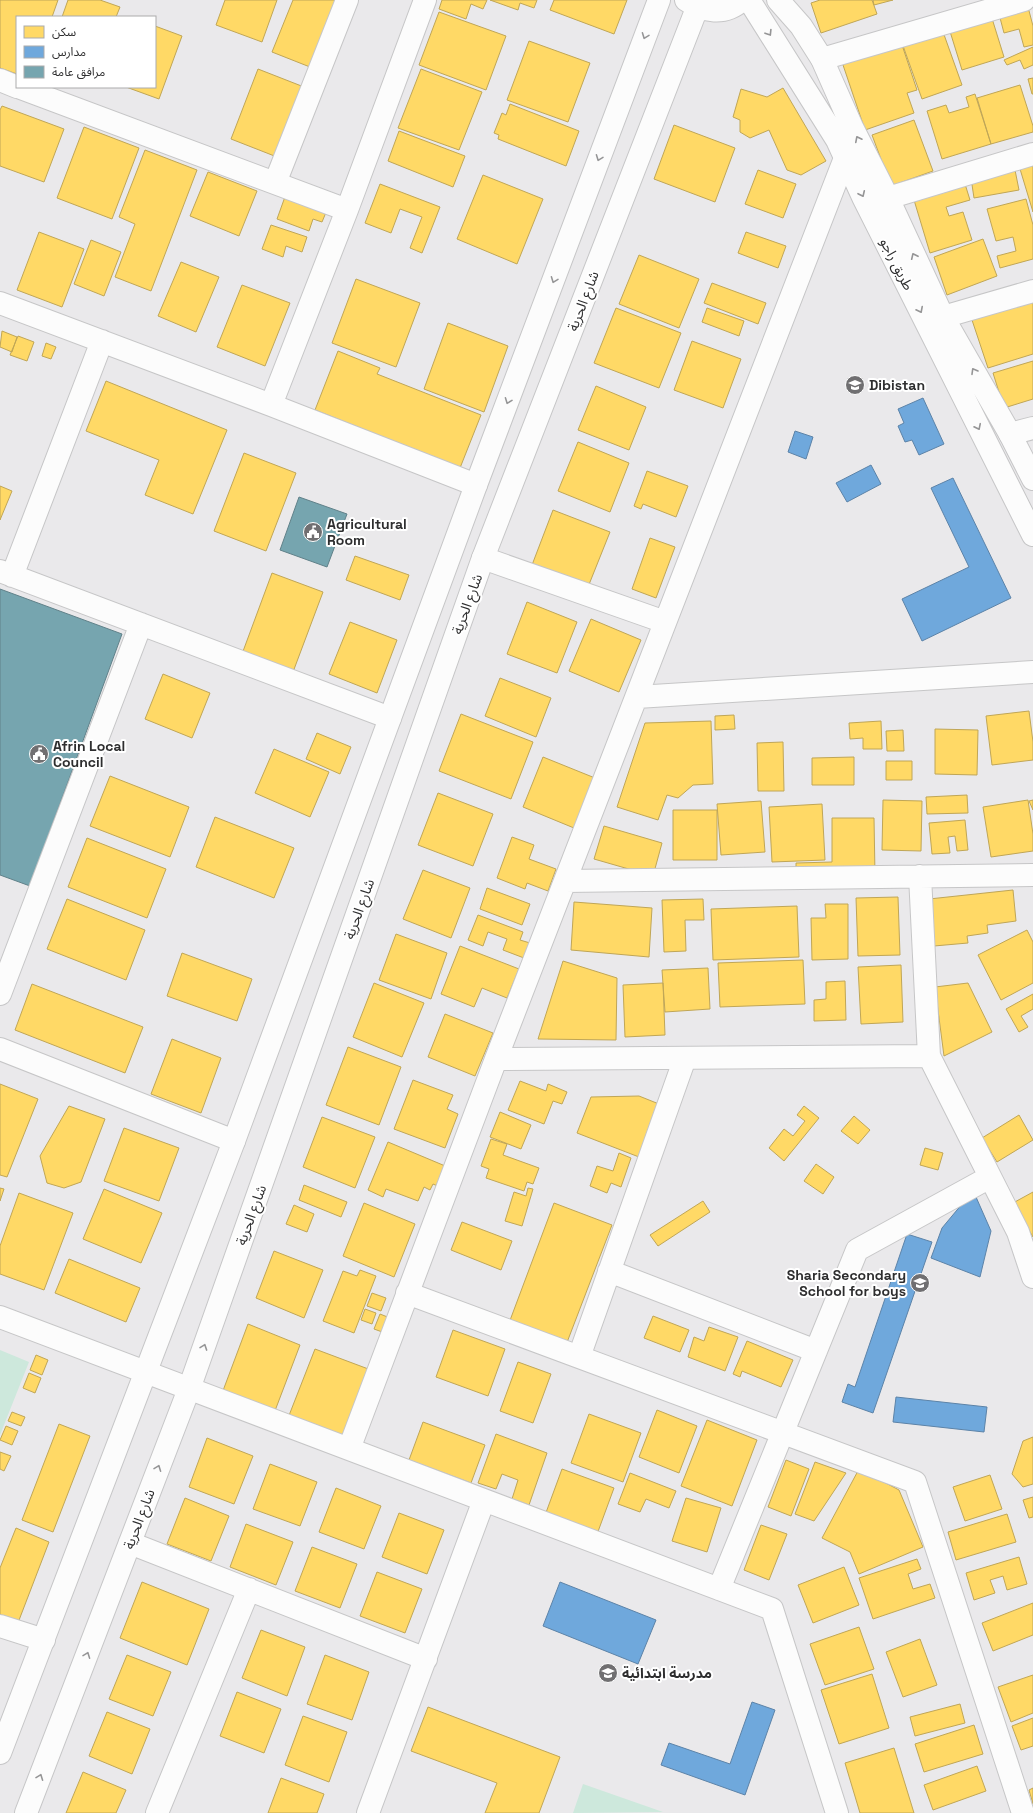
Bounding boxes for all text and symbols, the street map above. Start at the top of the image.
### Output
legend [16,16,156,88]
text: سكن [52,24,76,40]
one-way arrow [765,29,772,36]
one-way arrow [642,33,650,40]
text: مدارس [52,44,86,60]
text: مرافق عامة [52,64,105,80]
one-way arrow [855,136,863,143]
one-way arrow [596,155,604,162]
one-way arrow [857,190,865,197]
street label: طريق راجو [875,235,918,294]
one-way arrow [911,253,919,260]
street label: شارع الحرية [563,268,605,334]
one-way arrow [550,276,558,283]
one-way arrow [915,306,923,314]
one-way arrow [972,368,979,375]
school or university icon: Dibistan [844,374,866,396]
place label: Dibistan [869,376,925,394]
one-way arrow [504,398,512,405]
one-way arrow [973,422,981,430]
place label: Agricultural Room [327,515,407,549]
public building icon: Agricultural Room [302,521,324,543]
street label: شارع الحرية [448,571,488,637]
place label: Afrin Local Council [53,737,125,771]
public building icon: Afrin Local Council [28,743,50,765]
street label: شارع الحرية [340,876,380,942]
street label: شارع الحرية [232,1182,272,1248]
place label: Sharia Secondary School for boys [787,1266,906,1300]
school or university icon: Sharia Secondary School for boys [909,1272,931,1294]
one-way arrow [199,1343,207,1350]
one-way arrow [154,1465,162,1472]
street label: شارع الحرية [119,1486,161,1552]
one-way arrow [82,1652,90,1659]
school or university icon: مدرسة ابتدائية [597,1662,619,1684]
place label: مدرسة ابتدائية [622,1664,712,1682]
one-way arrow [36,1773,44,1780]

